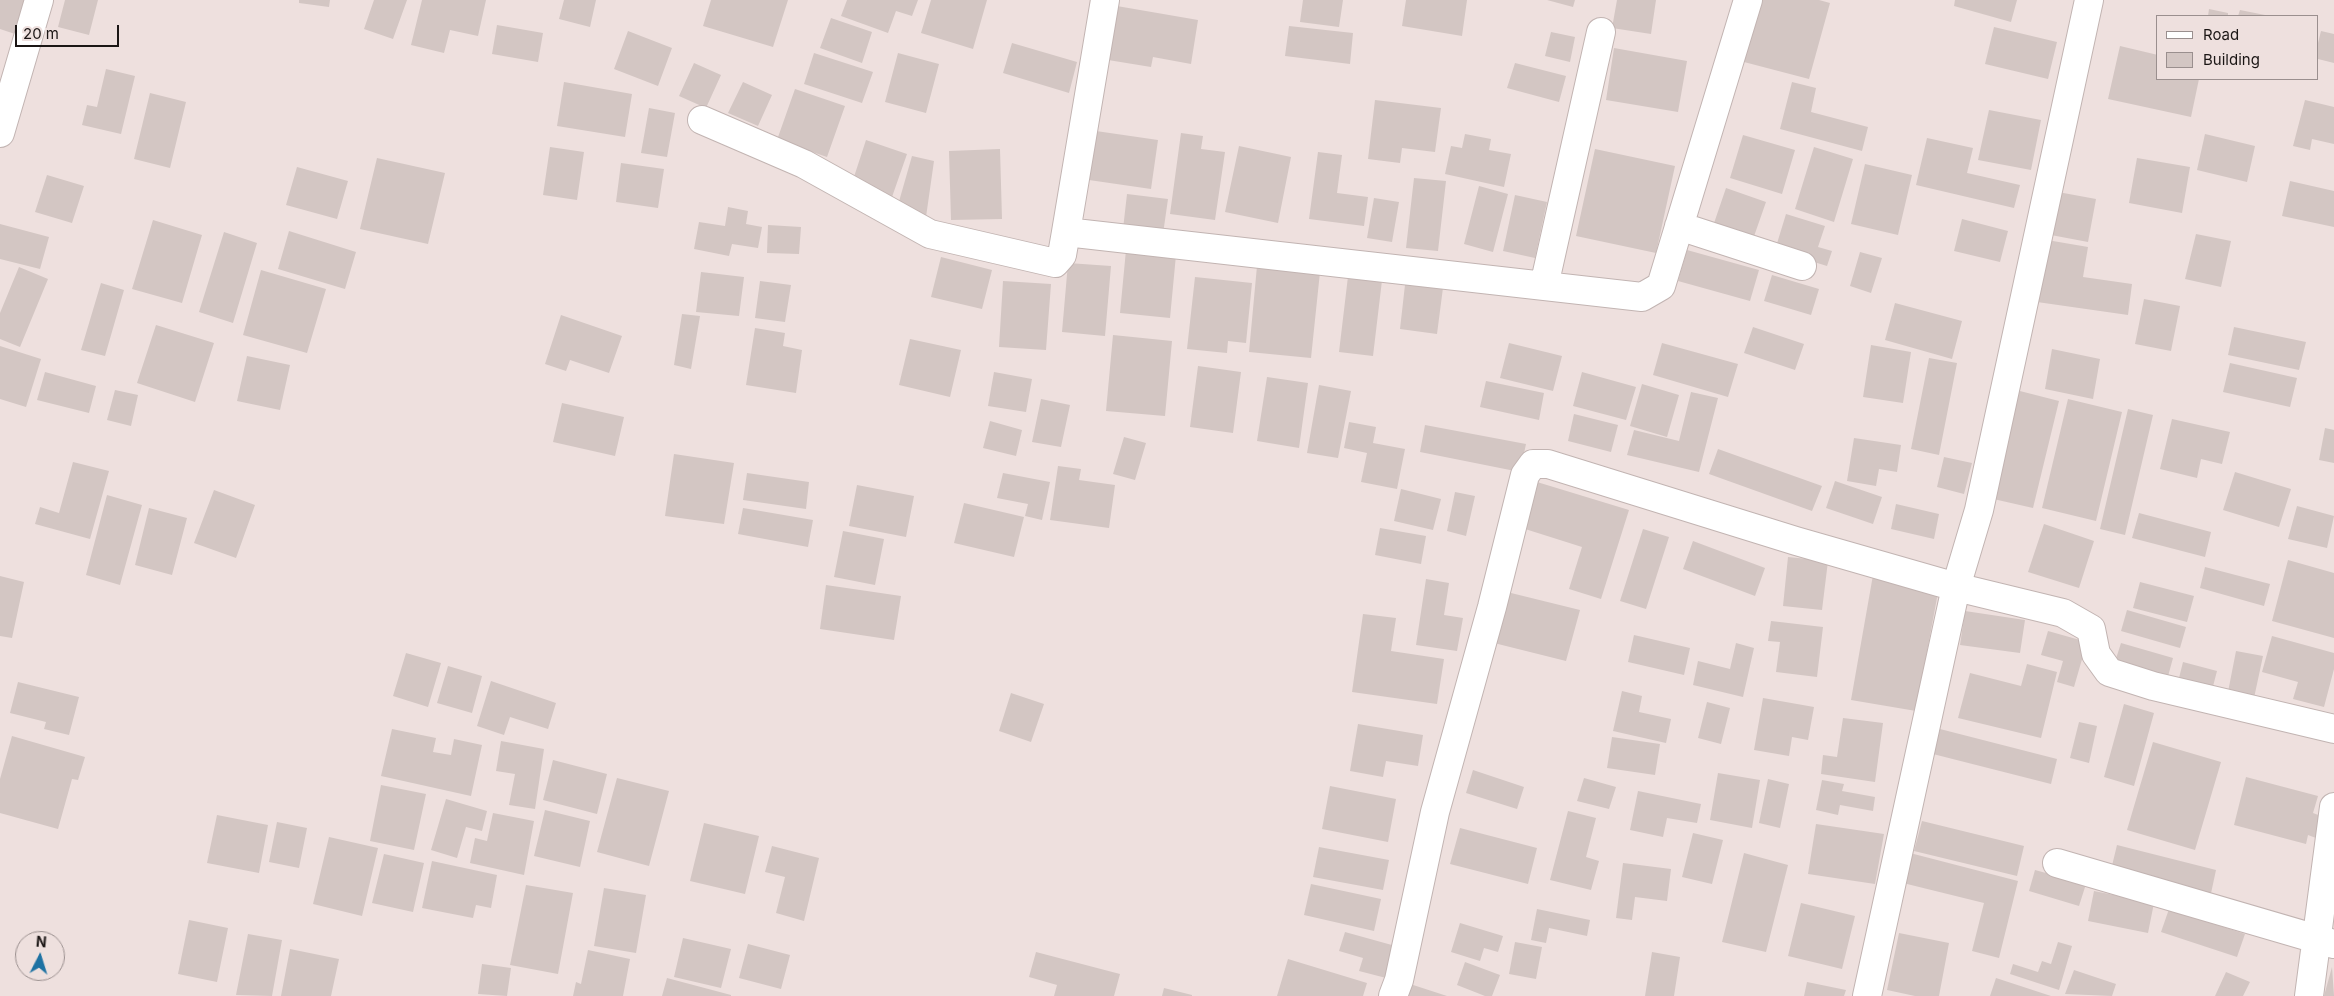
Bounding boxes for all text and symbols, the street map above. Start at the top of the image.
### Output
scale bar [18,15,121,47]
legend [2156,15,2319,80]
text: 20 m [23,24,59,43]
text: Road [2203,25,2239,44]
text: Building [2203,50,2260,69]
north arrow [15,931,65,981]
text: N [35,933,47,950]

